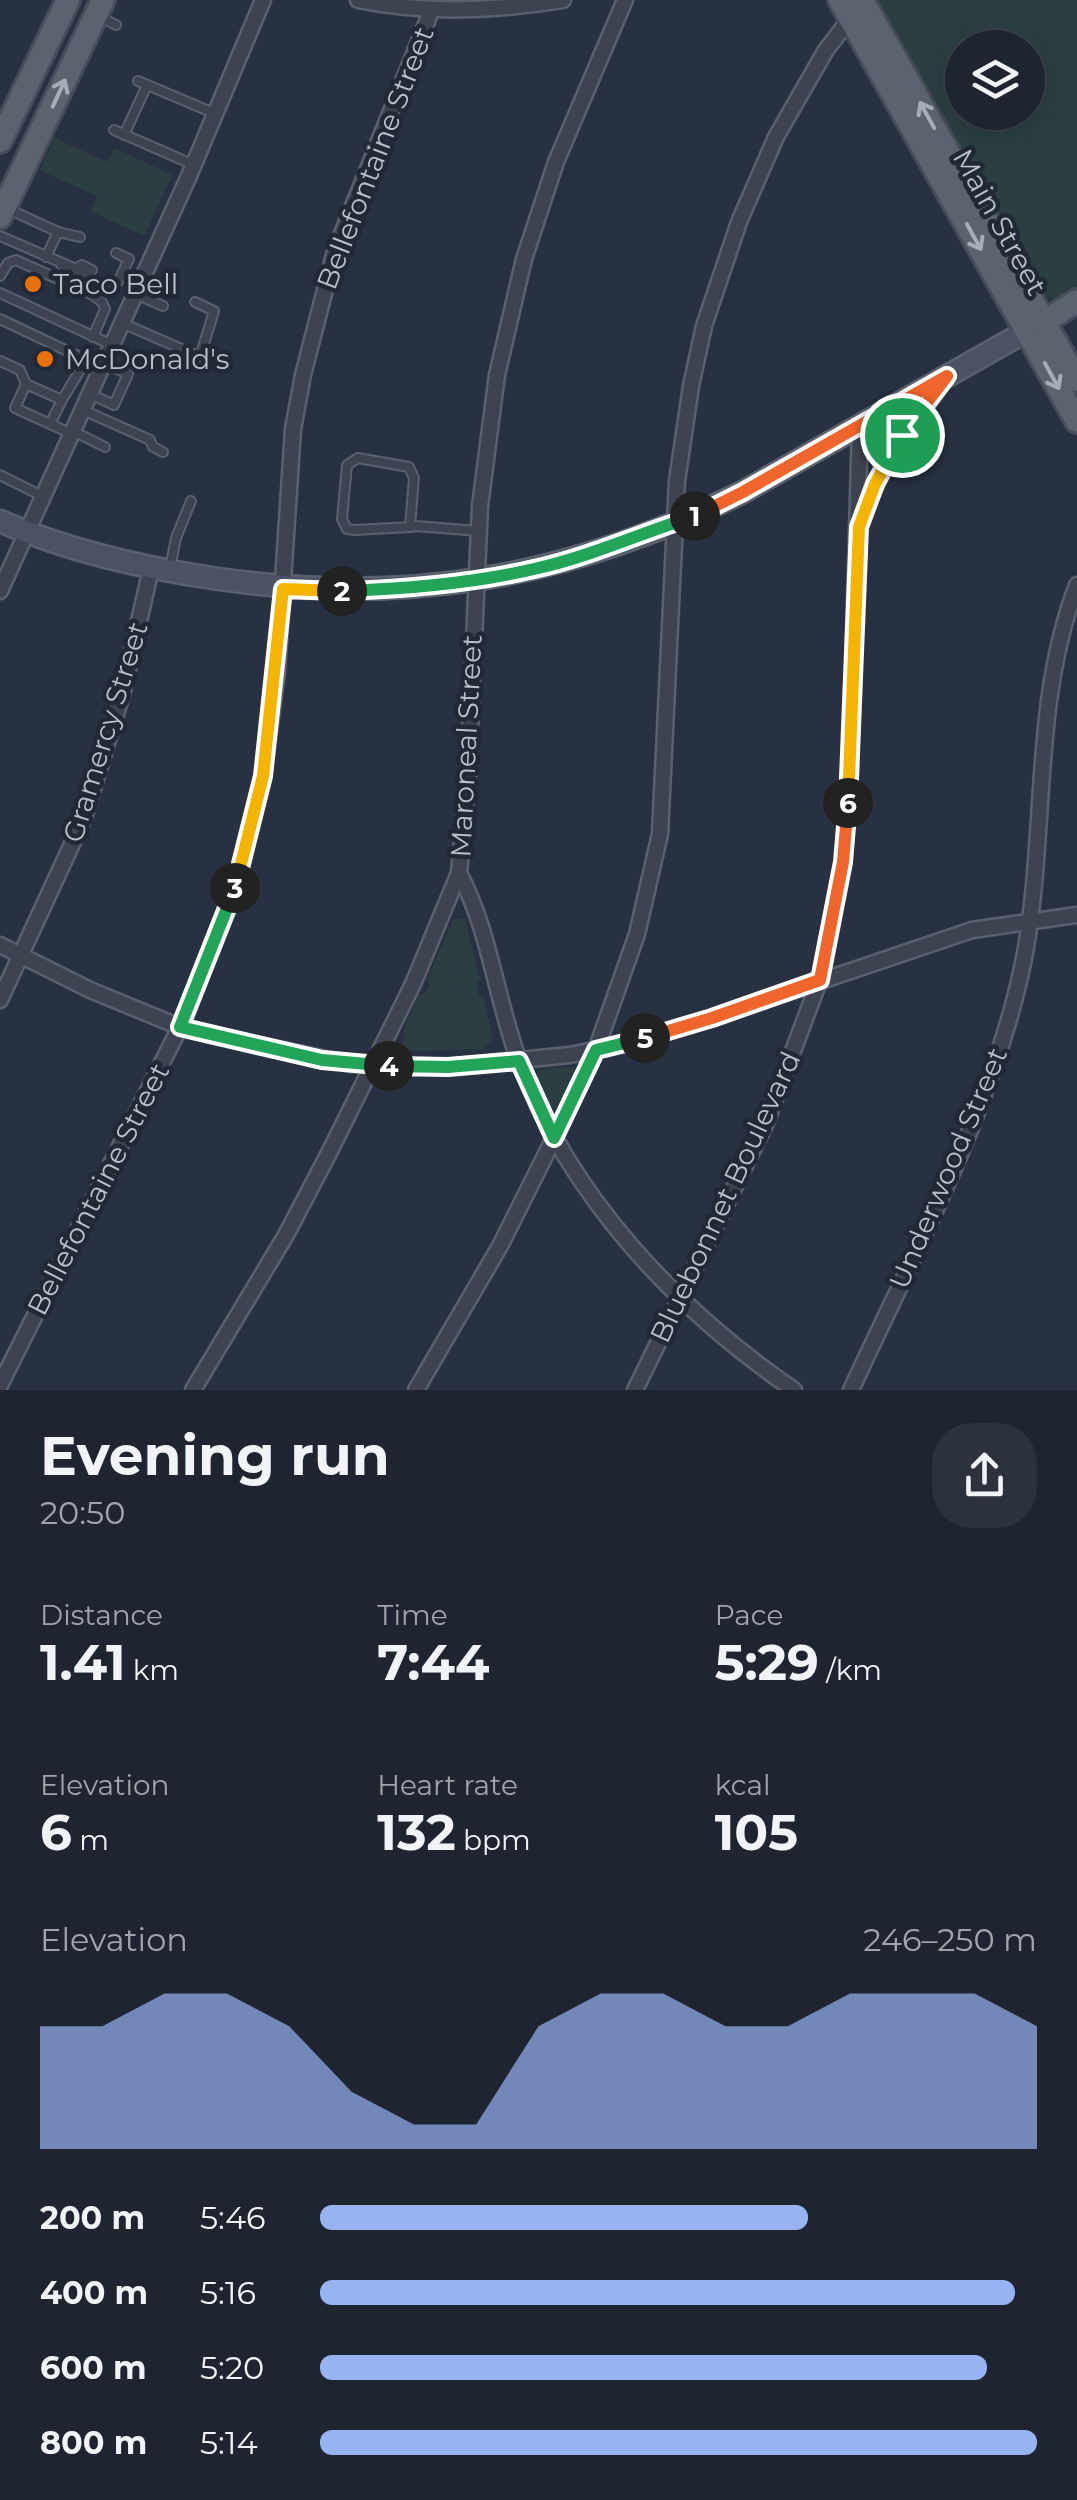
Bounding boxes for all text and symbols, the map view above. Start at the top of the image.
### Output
street label: Bellefontaine Street [309,22,441,294]
map controls [945,30,1045,130]
button: layers [945,30,1045,130]
one-way arrow [50,79,69,109]
one-way arrow [917,101,937,129]
street label: Main Street [946,143,1054,301]
one-way arrow [965,222,985,252]
place label: Taco Bell [53,267,178,301]
marker: Taco Bell [22,273,44,295]
place label: McDonald's [65,342,229,376]
marker: McDonald's [34,348,56,370]
one-way arrow [1043,361,1063,390]
pin [860,393,945,478]
icon: arrive [875,408,930,463]
pin: 1 [670,491,720,541]
text: 1 [690,499,700,533]
pin: 2 [317,566,367,616]
text: 2 [334,574,350,608]
street label: Gramercy Street [55,618,155,846]
street label: Maroneal Street [443,634,489,858]
pin: 6 [823,778,873,828]
text: 6 [839,786,857,820]
pin: 3 [210,863,260,913]
text: 3 [227,871,243,905]
pin: 5 [620,1013,670,1063]
text: 5 [637,1021,653,1055]
pin: 4 [364,1041,414,1091]
street label: Underwood Street [882,1042,1014,1294]
street label: Bluebonnet Boulevard [643,1046,807,1348]
text: 4 [379,1049,399,1083]
street label: Bellefontaine Street [20,1057,176,1321]
text: Evening run [40,1422,390,1489]
button: share [932,1423,1037,1528]
text: 20:50 [40,1493,125,1532]
text: Distance [40,1598,163,1632]
text: Time [377,1598,448,1632]
text: Pace [715,1598,783,1632]
text: 1.41 [40,1632,126,1693]
text: 7:44 [377,1632,489,1693]
text: 5:29 [715,1632,819,1693]
text: km [126,1653,179,1687]
text: /km [819,1653,882,1687]
text: Elevation [40,1768,169,1802]
text: Heart rate [377,1768,518,1802]
text: kcal [715,1768,771,1802]
text: 6 [40,1802,72,1863]
text: 132 [377,1802,456,1863]
text: 105 [715,1802,798,1863]
text: m [72,1823,109,1857]
text: bpm [456,1823,531,1857]
text: Elevation [40,1920,188,1959]
text: 246–250 m [863,1920,1037,1959]
text: 200 m [40,2198,145,2237]
text: 5:46 [200,2198,266,2237]
text: 400 m [40,2273,148,2312]
text: 5:16 [200,2273,256,2312]
text: 600 m [40,2348,146,2387]
text: 5:20 [200,2348,264,2387]
text: 800 m [40,2423,147,2462]
text: 5:14 [200,2423,258,2462]

